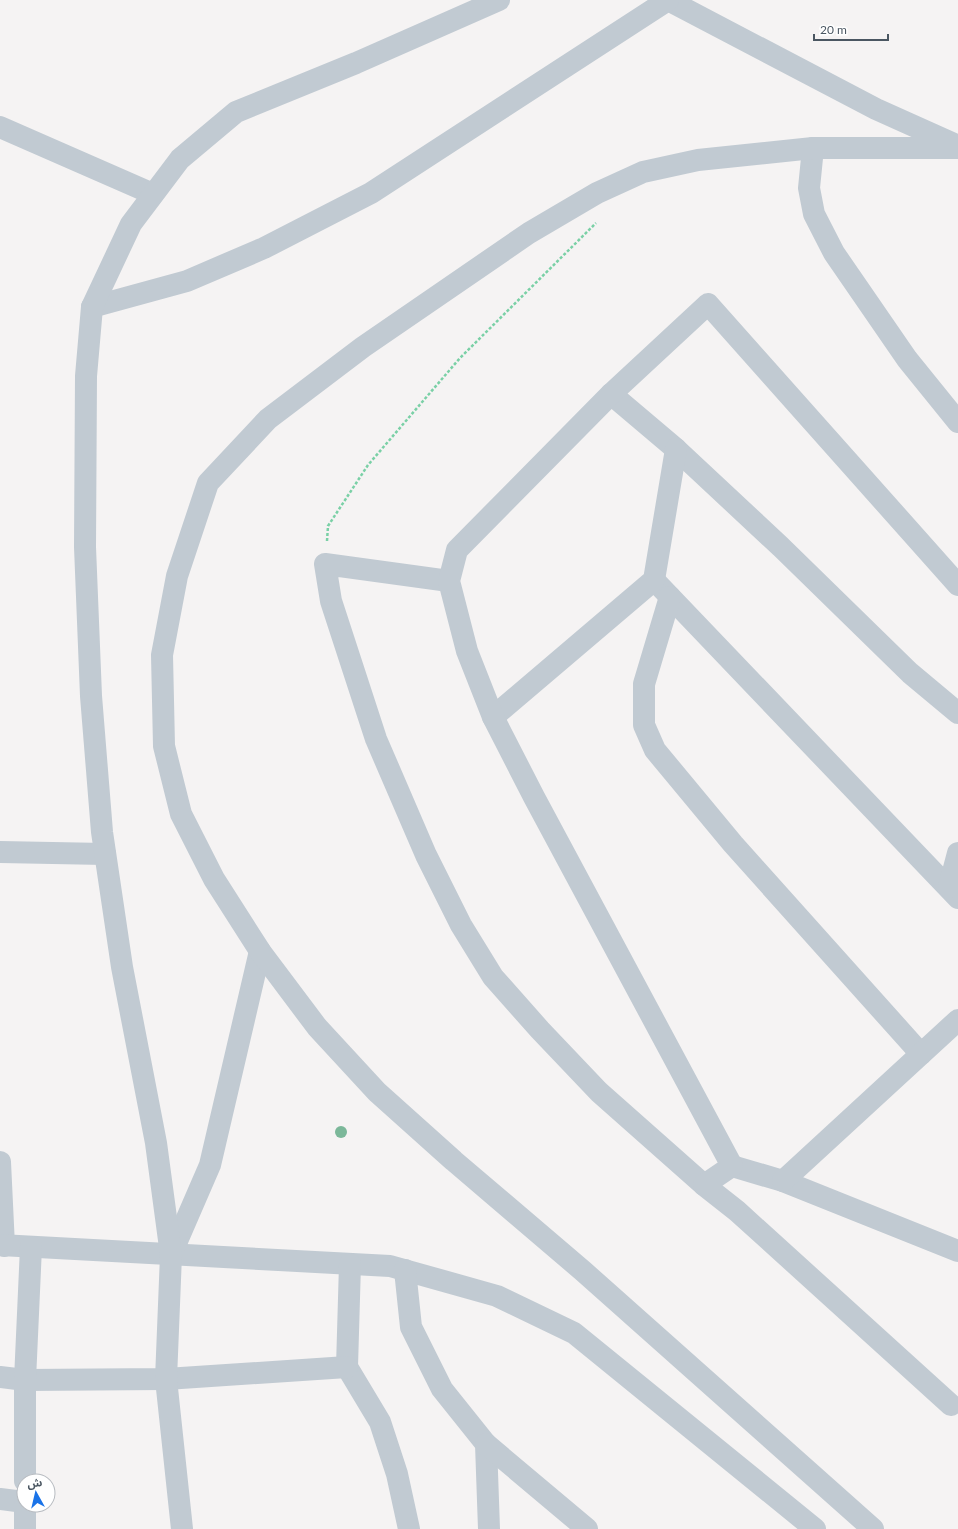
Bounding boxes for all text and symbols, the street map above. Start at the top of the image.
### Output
scale bar [814,16,888,42]
text: 20 m [820,22,847,37]
north arrow [16,1473,56,1513]
text: ش [26,1475,43,1491]

